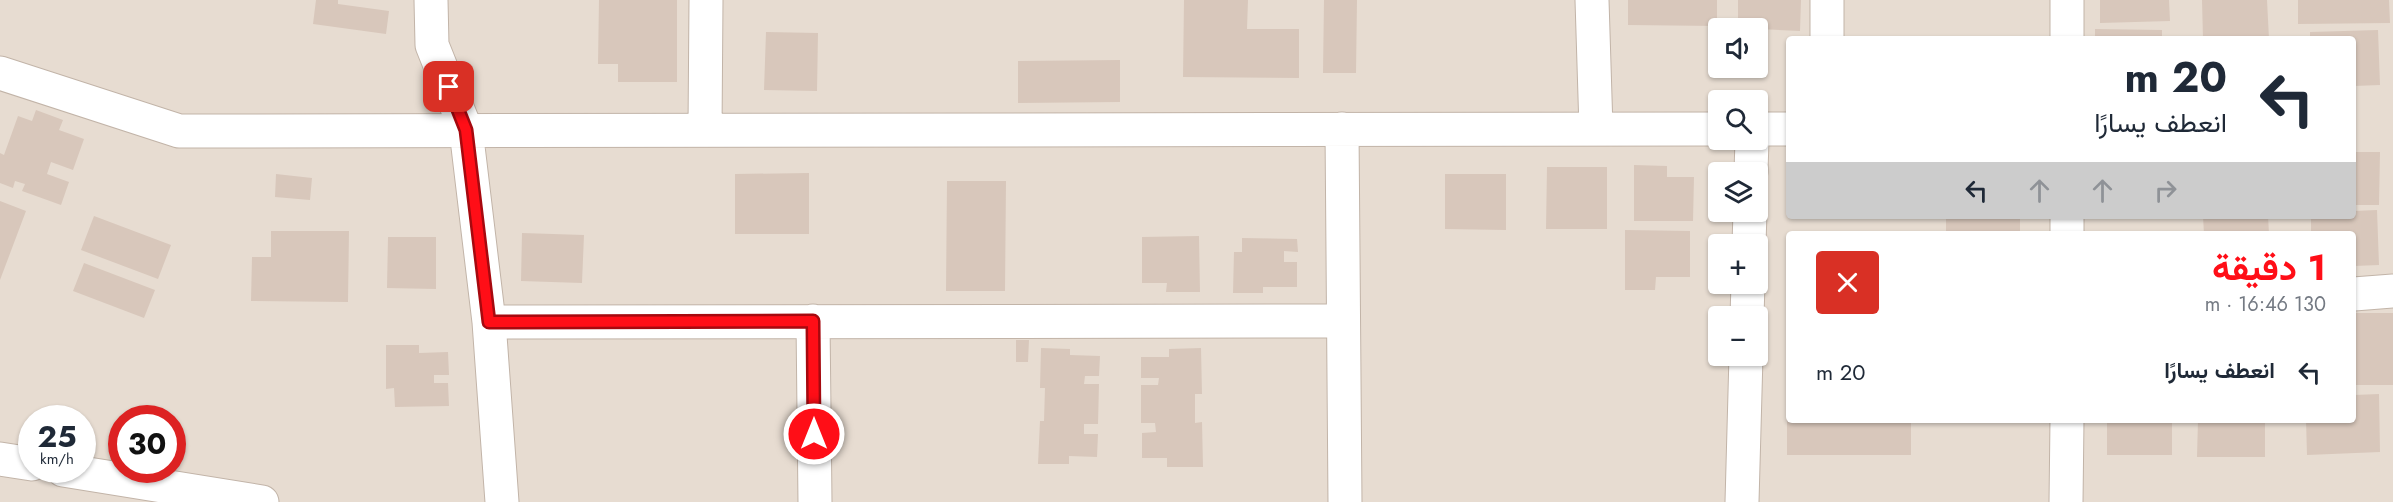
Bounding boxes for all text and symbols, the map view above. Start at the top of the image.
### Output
map controls [1708,18,1768,366]
button: sound [1708,18,1768,78]
text: 20 m [2125,47,2227,108]
icon: left [2248,60,2326,138]
pin [423,61,474,112]
icon: arrive [432,70,465,103]
button: search [1708,90,1768,150]
text: انعطف يسارًا [2094,103,2227,142]
button: layers [1708,162,1768,222]
icon: left [1960,174,1993,207]
icon: ahead [2023,174,2056,207]
icon: ahead [2086,174,2119,207]
icon: right [2149,174,2182,207]
button: + [1708,234,1768,294]
text: 1 دقيقة [2212,241,2326,293]
button: close [1816,251,1879,314]
text: 130 m · 16:46 [2205,290,2326,319]
button: − [1708,306,1768,366]
text: انعطف يسارًا [2164,354,2275,386]
text: 20 m [1816,356,1866,388]
icon: left [2293,356,2326,389]
position arrow [782,402,846,466]
speed limit sign: 30 [108,405,186,483]
text: 25 [37,415,77,458]
text: km/h [40,448,74,470]

